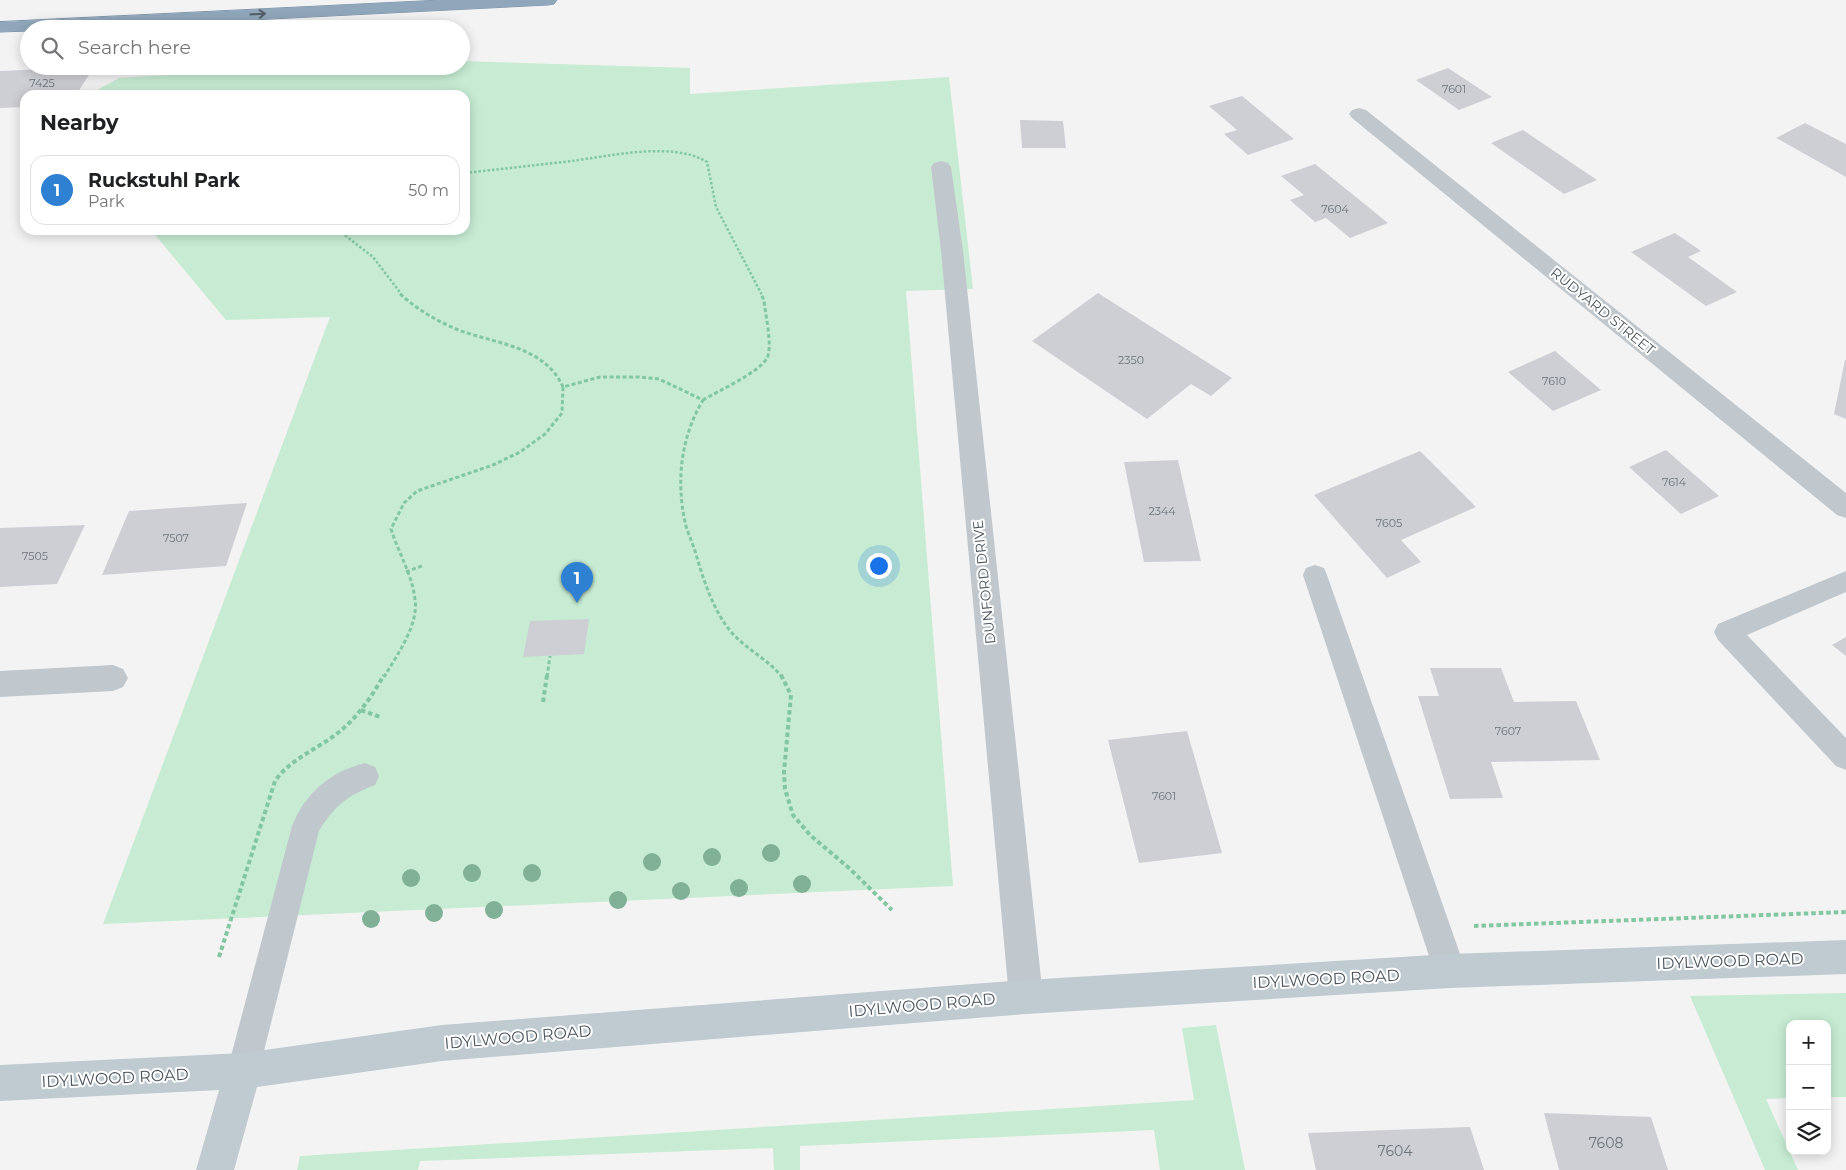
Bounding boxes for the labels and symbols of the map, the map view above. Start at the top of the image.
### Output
one-way arrow [250,9,266,19]
house number: 7425 [29,76,55,90]
house number: 7601 [1442,82,1466,96]
house number: 7604 [1321,202,1349,216]
street label: RUDYARD STREET [1547,263,1659,359]
house number: 2350 [1118,353,1144,367]
house number: 7610 [1542,374,1566,388]
house number: 7614 [1662,475,1687,489]
house number: 2344 [1149,504,1176,518]
house number: 7605 [1376,516,1402,530]
street label: DUNFORD DRIVE [969,519,999,645]
house number: 7507 [163,531,189,545]
house number: 7505 [22,549,48,563]
your location [866,553,892,579]
pin: 1 [561,562,593,603]
house number: 7607 [1495,724,1521,738]
house number: 7601 [1152,789,1176,803]
street label: IDYLWOOD ROAD [1656,949,1804,973]
street label: IDYLWOOD ROAD [1252,966,1400,992]
street label: IDYLWOOD ROAD [848,989,996,1021]
street label: IDYLWOOD ROAD [444,1021,592,1053]
street label: IDYLWOOD ROAD [41,1065,189,1091]
house number: 7608 [1589,1134,1623,1152]
house number: 7604 [1377,1142,1413,1160]

